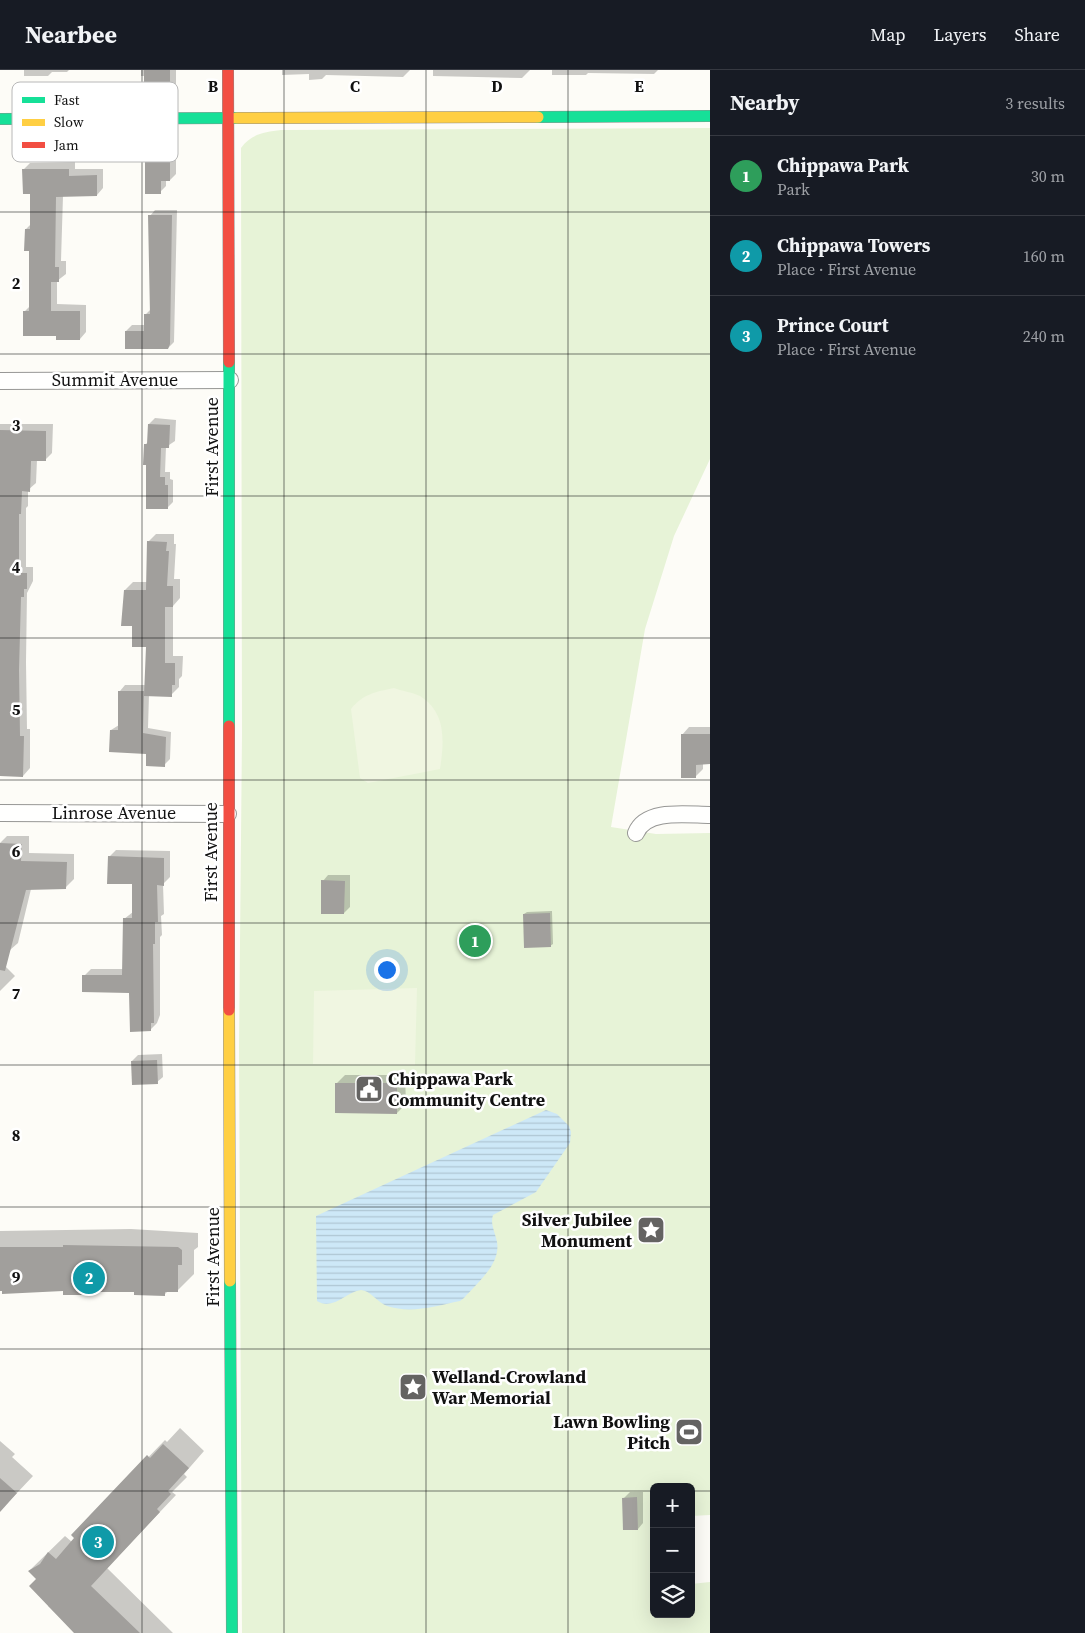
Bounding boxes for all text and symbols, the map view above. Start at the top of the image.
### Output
text: Nearbee [25,18,117,51]
text: Map [870,22,905,47]
text: Layers [933,22,986,47]
text: Share [1014,22,1060,47]
text: B [208,75,219,97]
text: C [350,75,360,97]
text: D [491,75,503,97]
text: E [634,75,644,97]
legend [12,82,178,162]
text: Nearby [730,88,800,117]
text: Fast [54,90,80,110]
text: 3 results [1005,92,1065,114]
text: Slow [54,112,84,132]
text: Jam [53,135,79,155]
text: Chippawa Park [777,152,909,178]
text: 1 [742,165,750,187]
text: 30 m [1031,165,1065,187]
text: Park [777,178,810,200]
text: Chippawa Towers [777,232,930,258]
text: 2 [742,245,750,267]
text: 160 m [1023,245,1065,267]
text: Place · First Avenue [777,258,916,280]
text: 2 [12,272,21,294]
text: Prince Court [777,312,888,338]
text: 3 [742,325,750,347]
text: 240 m [1023,325,1065,347]
text: Place · First Avenue [777,338,916,360]
street label: Summit Avenue [52,367,178,392]
street label: First Avenue [199,397,224,497]
text: 3 [12,414,21,436]
text: 4 [12,556,21,578]
text: 5 [12,698,21,720]
street label: Linrose Avenue [52,800,176,825]
street label: First Avenue [198,802,223,902]
text: 6 [12,840,21,862]
pin: 1 [459,922,491,960]
your location [374,957,400,983]
text: 7 [12,982,21,1004]
place label: Chippawa Park Community Centre [388,1066,545,1112]
public building icon: Chippawa Park Community Centre [354,1074,384,1104]
text: 8 [12,1124,20,1146]
street label: First Avenue [200,1207,225,1307]
place label: Silver Jubilee Monument [522,1207,633,1253]
place icon: Silver Jubilee Monument [636,1215,666,1245]
pin: 2 [73,1259,105,1297]
text: 9 [12,1266,21,1288]
place label: Welland-Crowland War Memorial [432,1364,586,1410]
place icon: Welland-Crowland War Memorial [398,1372,428,1402]
place label: Lawn Bowling Pitch [553,1409,670,1455]
sports icon: Lawn Bowling Pitch [674,1417,704,1447]
map controls [650,1483,695,1618]
button: + [650,1483,695,1528]
pin: 3 [82,1523,114,1561]
button: − [650,1528,695,1573]
button: layers [650,1573,695,1618]

